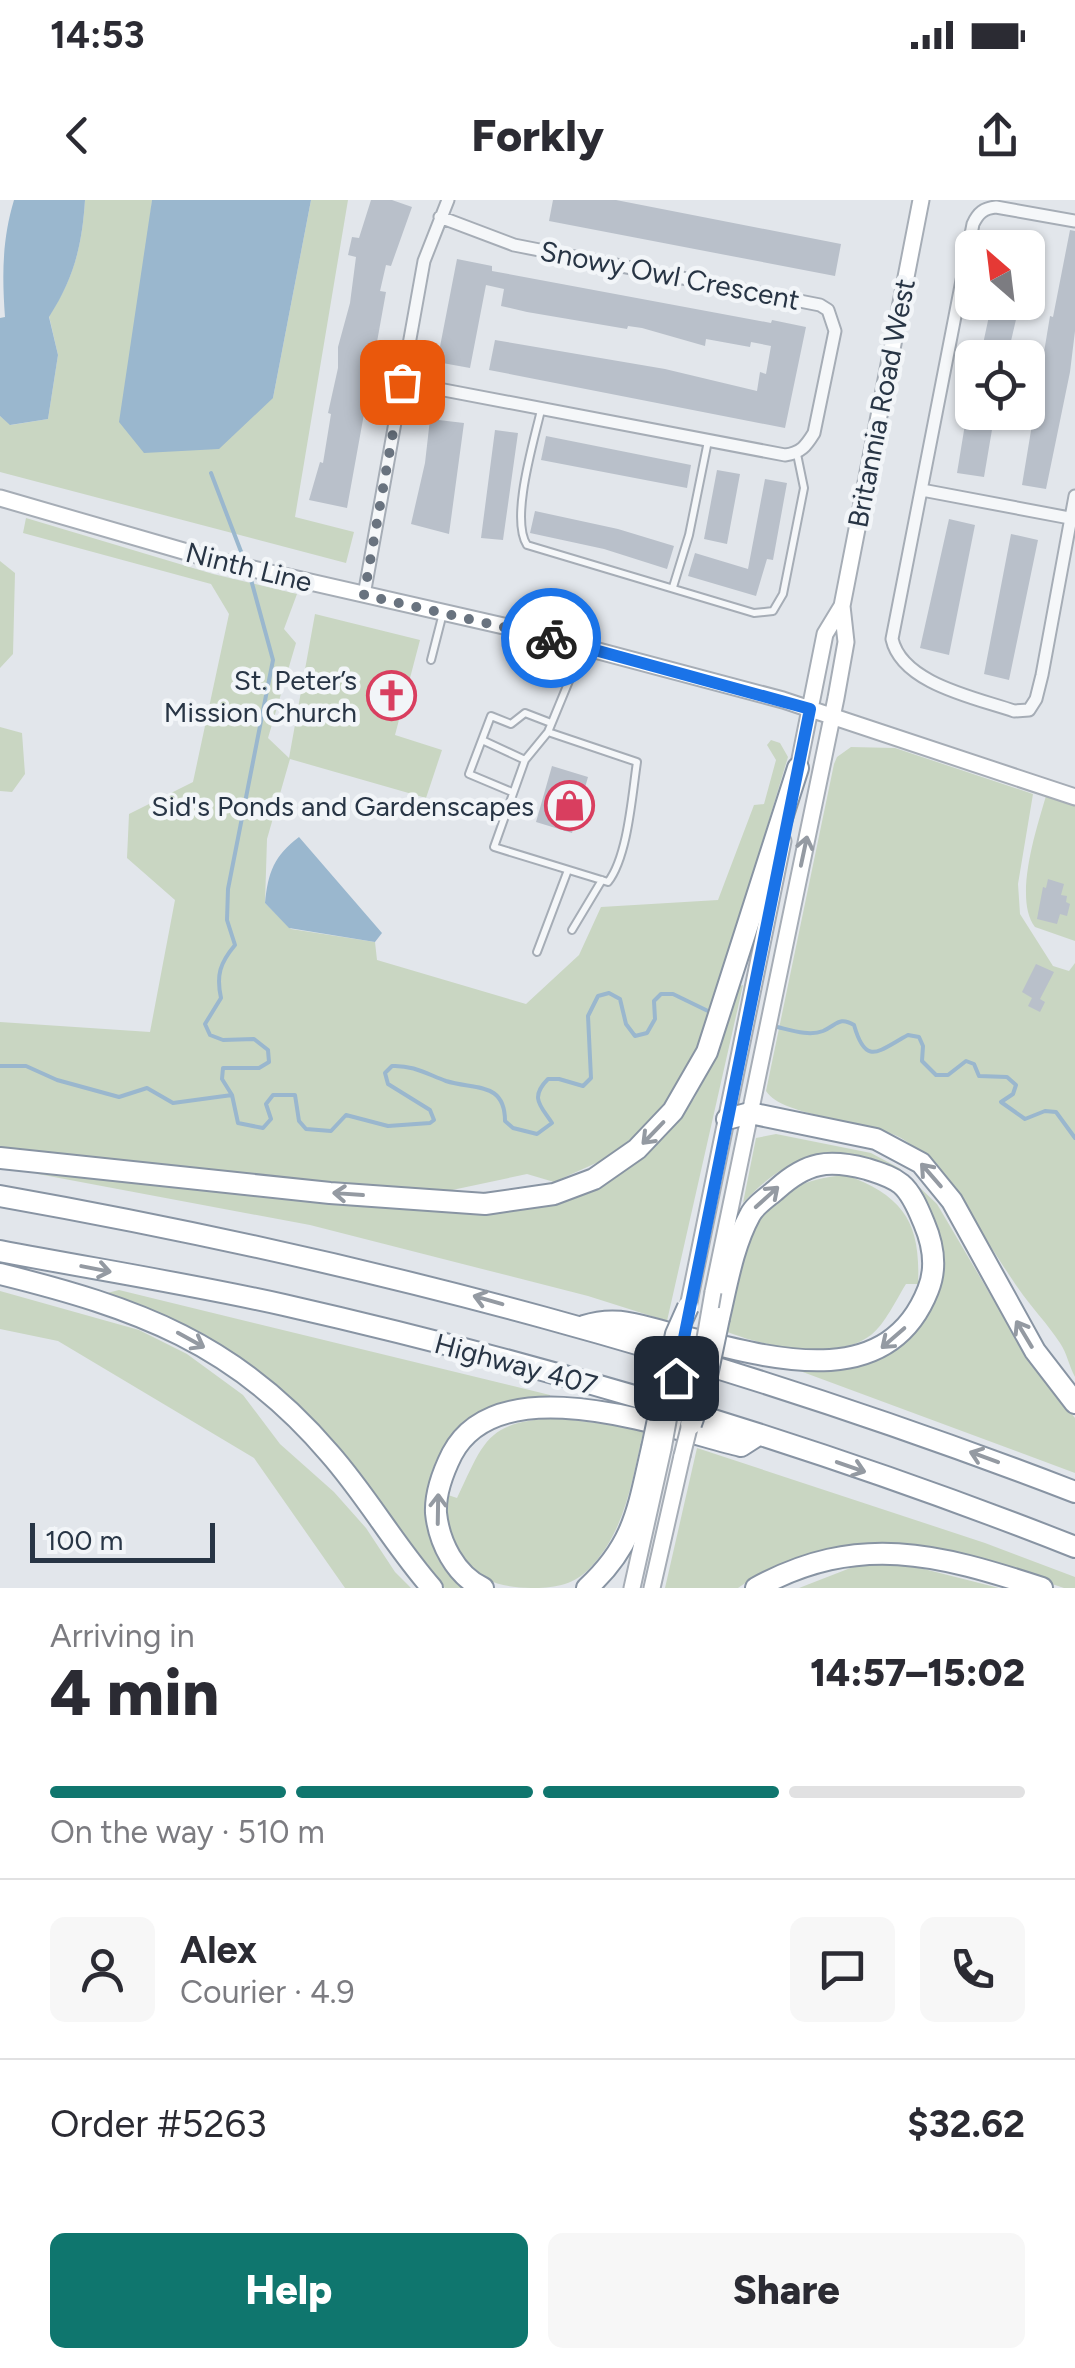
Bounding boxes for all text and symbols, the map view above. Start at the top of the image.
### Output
text: 14:53 [50,12,145,58]
icon: back [50,108,105,163]
text: Forkly [471,108,604,162]
icon: share [970,108,1025,163]
north arrow [955,230,1045,320]
map controls [955,230,1045,430]
street label: Snowy Owl Crescent [537,233,803,317]
street label: Britannia Road West [840,276,922,530]
pin [360,340,445,425]
button: locate [955,340,1045,430]
icon: bag [375,355,430,410]
street label: Ninth Line [182,535,316,599]
courier [501,588,601,688]
icon: bike [524,611,579,666]
place label: St. Peter’s Mission Church [164,663,357,729]
church icon: St. Peter’s Mission Church [366,670,418,722]
shop icon: Sid's Ponds and Gardenscapes [543,780,595,832]
place label: Sid's Ponds and Gardenscapes [151,789,534,823]
one-way arrow [795,836,814,868]
one-way arrow [641,1120,665,1144]
one-way arrow [920,1163,942,1189]
one-way arrow [332,1185,364,1204]
one-way arrow [754,1186,779,1209]
one-way arrow [79,1260,112,1279]
one-way arrow [473,1290,504,1309]
one-way arrow [1014,1320,1034,1349]
one-way arrow [880,1325,906,1349]
street label: Highway 407 [431,1326,601,1402]
one-way arrow [175,1331,205,1350]
pin [634,1336,719,1421]
icon: home [649,1351,704,1406]
one-way arrow [969,1447,1000,1465]
one-way arrow [834,1459,866,1477]
one-way arrow [428,1493,447,1525]
scale bar [30,1518,215,1562]
text: 100 m [45,1523,123,1557]
text: Arriving in [50,1617,195,1655]
text: 14:57–15:02 [810,1650,1025,1696]
text: 4 min [50,1653,219,1731]
text: On the way · 510 m [50,1813,325,1851]
button: person [50,1917,155,2022]
button: chat [790,1917,895,2022]
button: phone [920,1917,1025,2022]
text: Alex [180,1927,257,1973]
text: Courier · 4.9 [180,1973,355,2011]
text: Order #5263 [50,2101,267,2147]
text: $32.62 [907,2101,1025,2147]
button: Help [50,2233,528,2348]
button: Share [548,2233,1025,2348]

